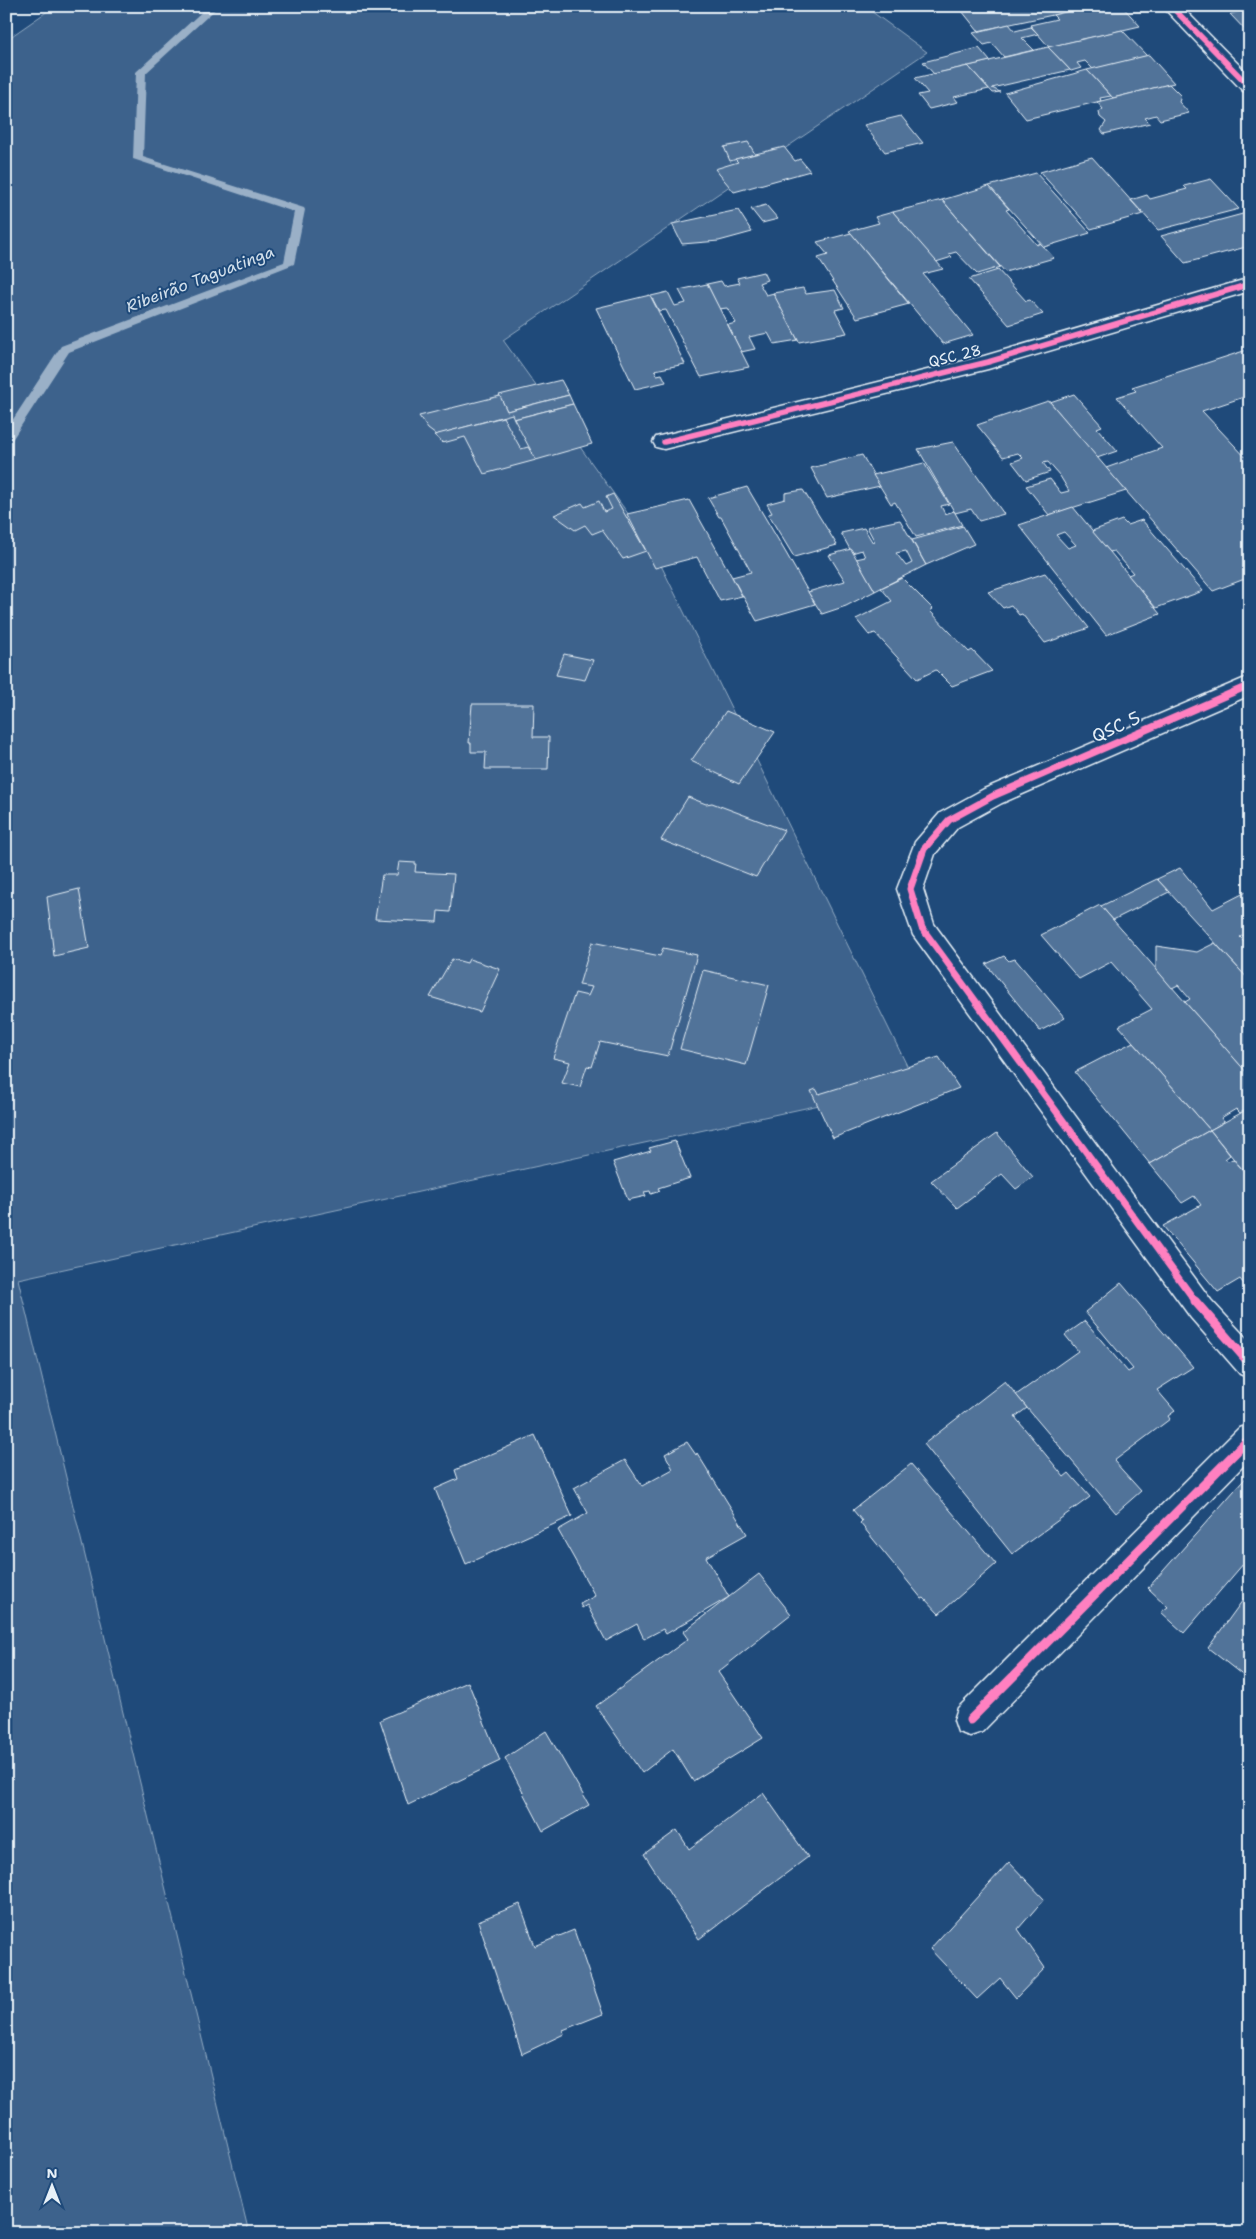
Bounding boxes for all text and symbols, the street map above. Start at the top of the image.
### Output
water label: Ribeirão Taguatinga [123,241,277,317]
street label: QSC 28 [926,340,984,372]
street label: QSC 5 [1088,706,1144,748]
north arrow [28,2162,78,2212]
text: N [46,2164,58,2182]

